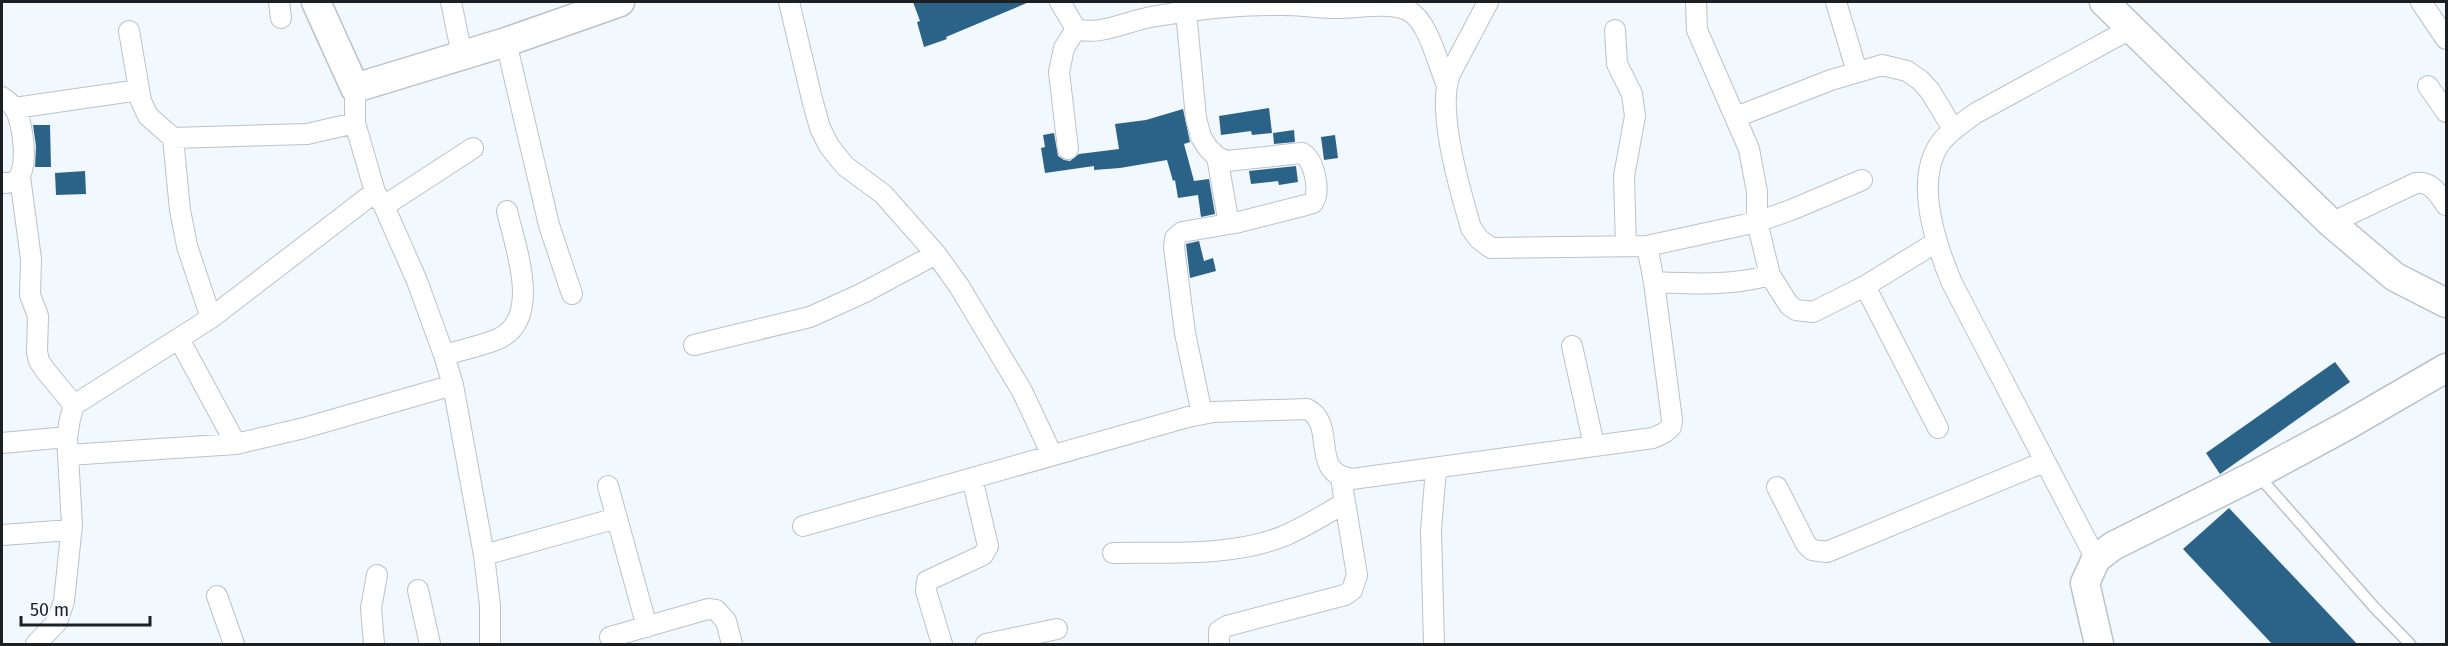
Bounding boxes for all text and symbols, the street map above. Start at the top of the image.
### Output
scale bar [21,589,150,627]
text: 50 m [30,599,69,621]

